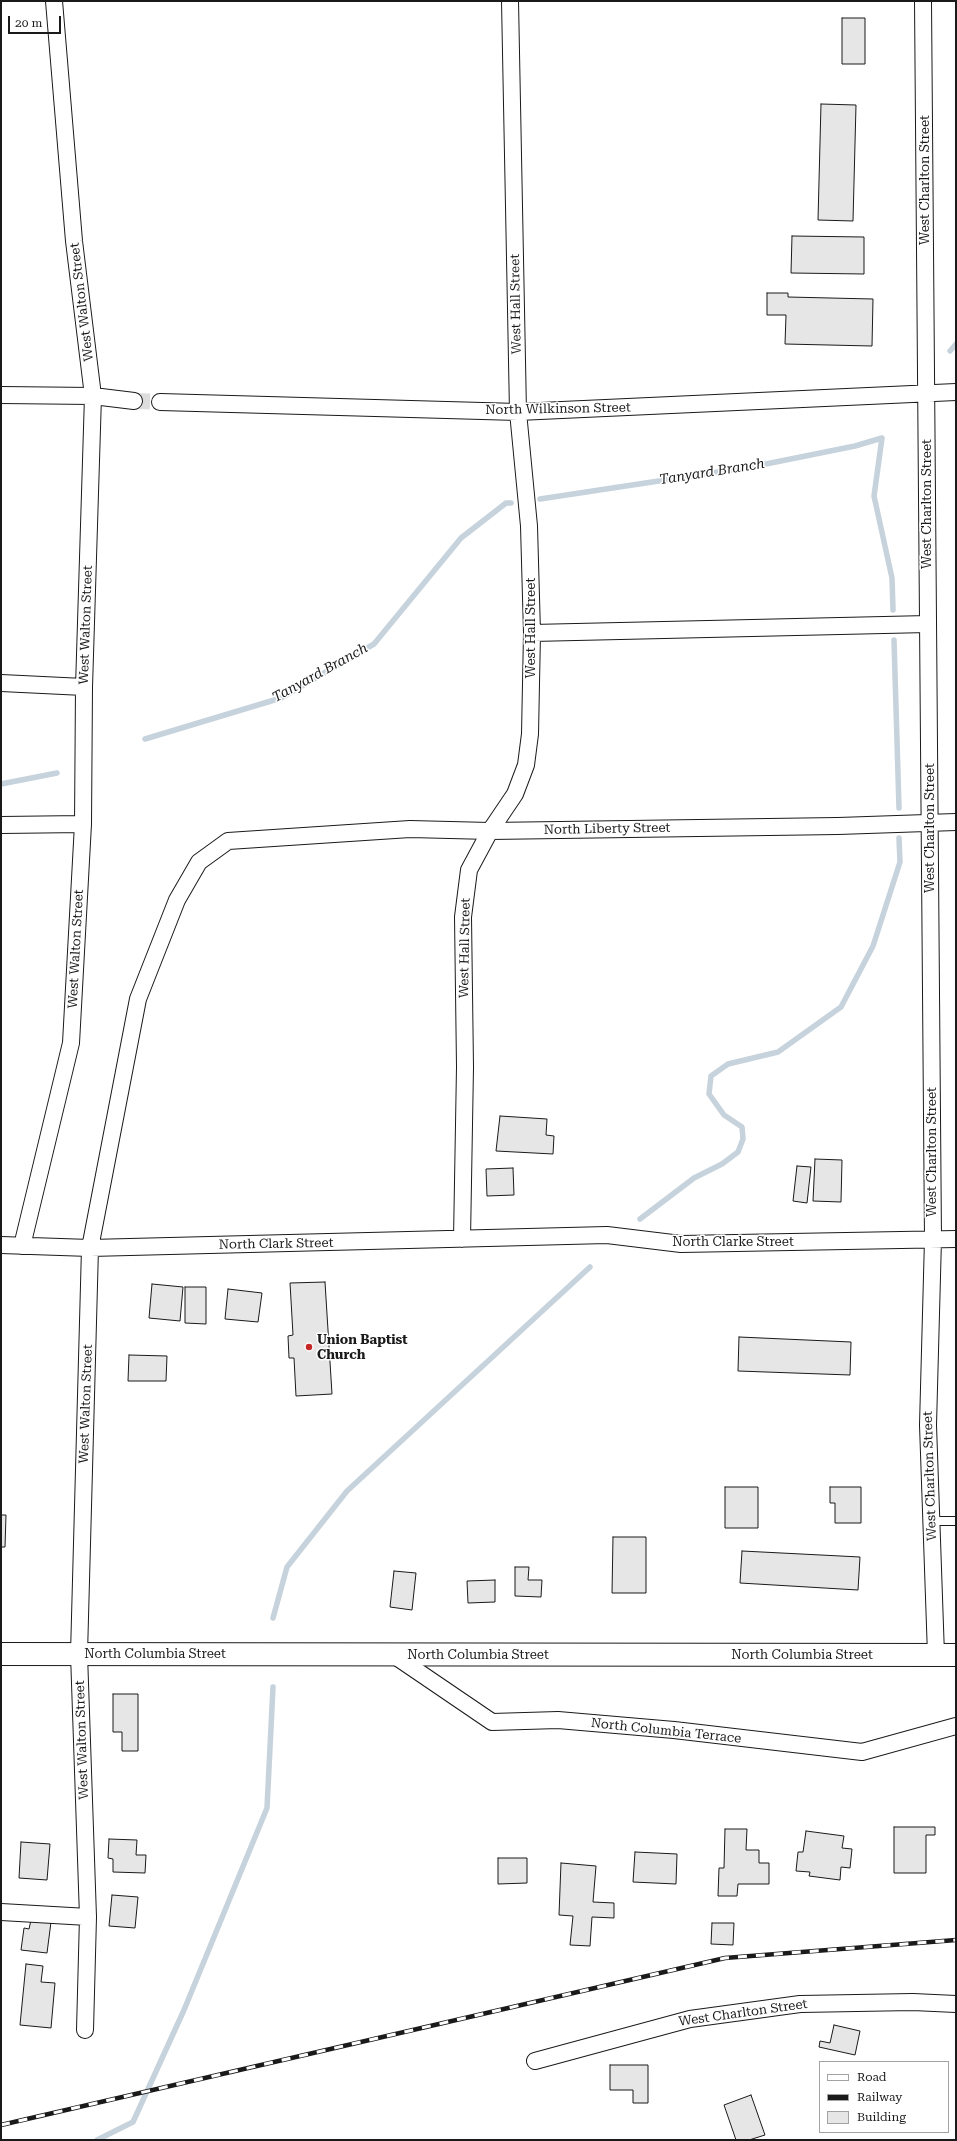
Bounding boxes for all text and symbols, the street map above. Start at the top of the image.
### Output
scale bar [10,8,63,34]
text: 20 m [15,16,42,30]
street label: West Charlton Street [917,115,933,245]
street label: West Walton Street [67,242,97,362]
street label: West Hall Street [507,254,525,354]
street label: North Wilkinson Street [485,400,631,418]
street label: West Charlton Street [919,439,935,569]
water label: Tanyard Branch [658,455,766,489]
street label: West Walton Street [76,565,96,685]
street label: West Hall Street [523,578,539,678]
water label: Tanyard Branch [269,640,371,706]
street label: West Charlton Street [922,763,938,893]
street label: North Liberty Street [543,820,671,838]
street label: West Walton Street [65,889,87,1009]
street label: West Hall Street [456,898,474,998]
street label: West Charlton Street [924,1087,940,1217]
street label: North Clarke Street [672,1234,794,1250]
street label: North Clark Street [218,1235,334,1253]
place label: Union Baptist Church [317,1332,408,1363]
marker: Union Baptist Church [304,1342,314,1352]
street label: West Walton Street [76,1344,96,1464]
street label: West Charlton Street [920,1411,940,1541]
street label: North Columbia Street [84,1646,226,1662]
street label: North Columbia Street [407,1647,549,1663]
street label: North Columbia Street [731,1647,873,1663]
street label: West Walton Street [72,1680,92,1800]
street label: North Columbia Terrace [590,1715,742,1747]
street label: West Charlton Street [678,1996,808,2030]
legend [819,2061,949,2133]
text: Road [857,2070,886,2084]
text: Railway [857,2090,902,2104]
text: Building [857,2110,906,2124]

